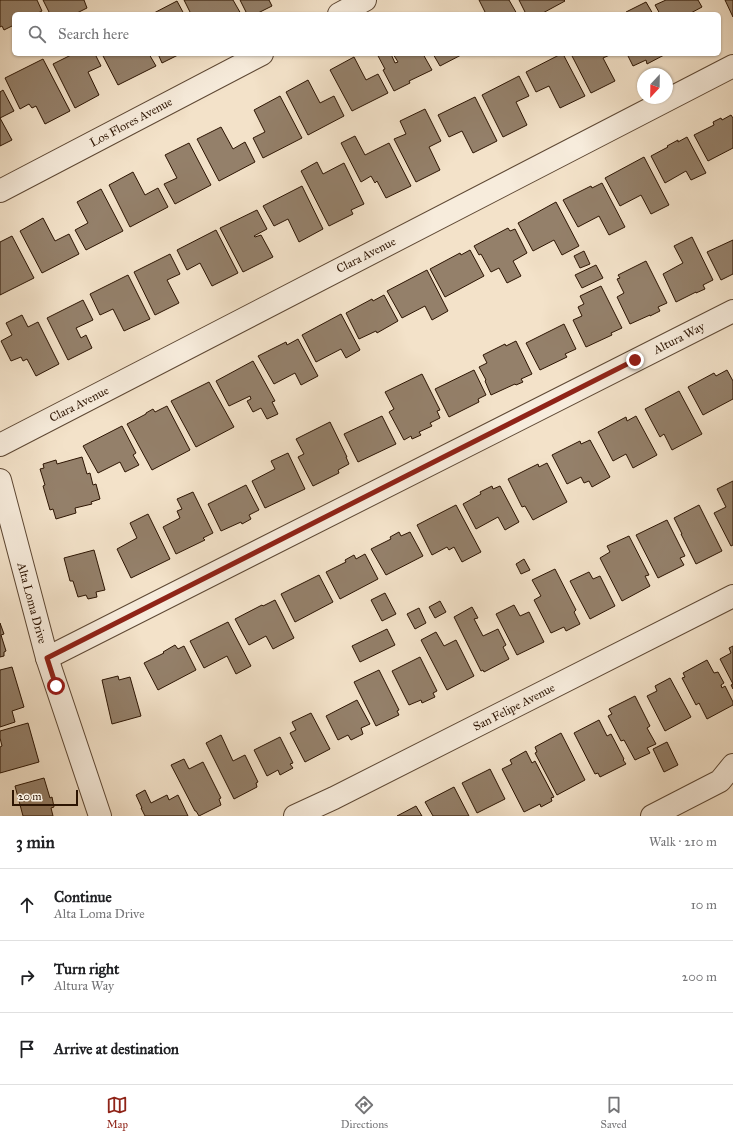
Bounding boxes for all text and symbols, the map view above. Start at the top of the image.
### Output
search box [12,12,721,56]
icon: search [26,23,48,45]
text: Search here [58,25,129,43]
north arrow [637,68,673,104]
street label: Los Flores Avenue [87,94,175,150]
street label: Clara Avenue [334,234,398,276]
street label: Altura Way [650,319,707,357]
route end [626,351,644,369]
street label: Clara Avenue [47,383,111,425]
street label: Alta Loma Drive [14,560,50,645]
route start [47,677,65,695]
street label: San Felipe Avenue [471,680,557,734]
scale bar [12,788,78,807]
text: 20 m [18,790,41,803]
text: 3 min [16,832,55,853]
text: Walk · 210 m [649,834,717,850]
text: Continue [54,888,112,906]
icon: ahead [16,894,38,916]
text: 10 m [691,897,717,913]
text: Alta Loma Drive [54,906,145,922]
text: Turn right [54,960,119,978]
icon: right [16,966,38,988]
text: 200 m [682,969,717,985]
text: Altura Way [54,978,114,994]
icon: arrive [16,1038,38,1060]
text: Arrive at destination [54,1040,179,1058]
tab: Map [106,1094,128,1131]
tab: Directions [341,1094,388,1131]
tab: Saved [601,1094,627,1131]

